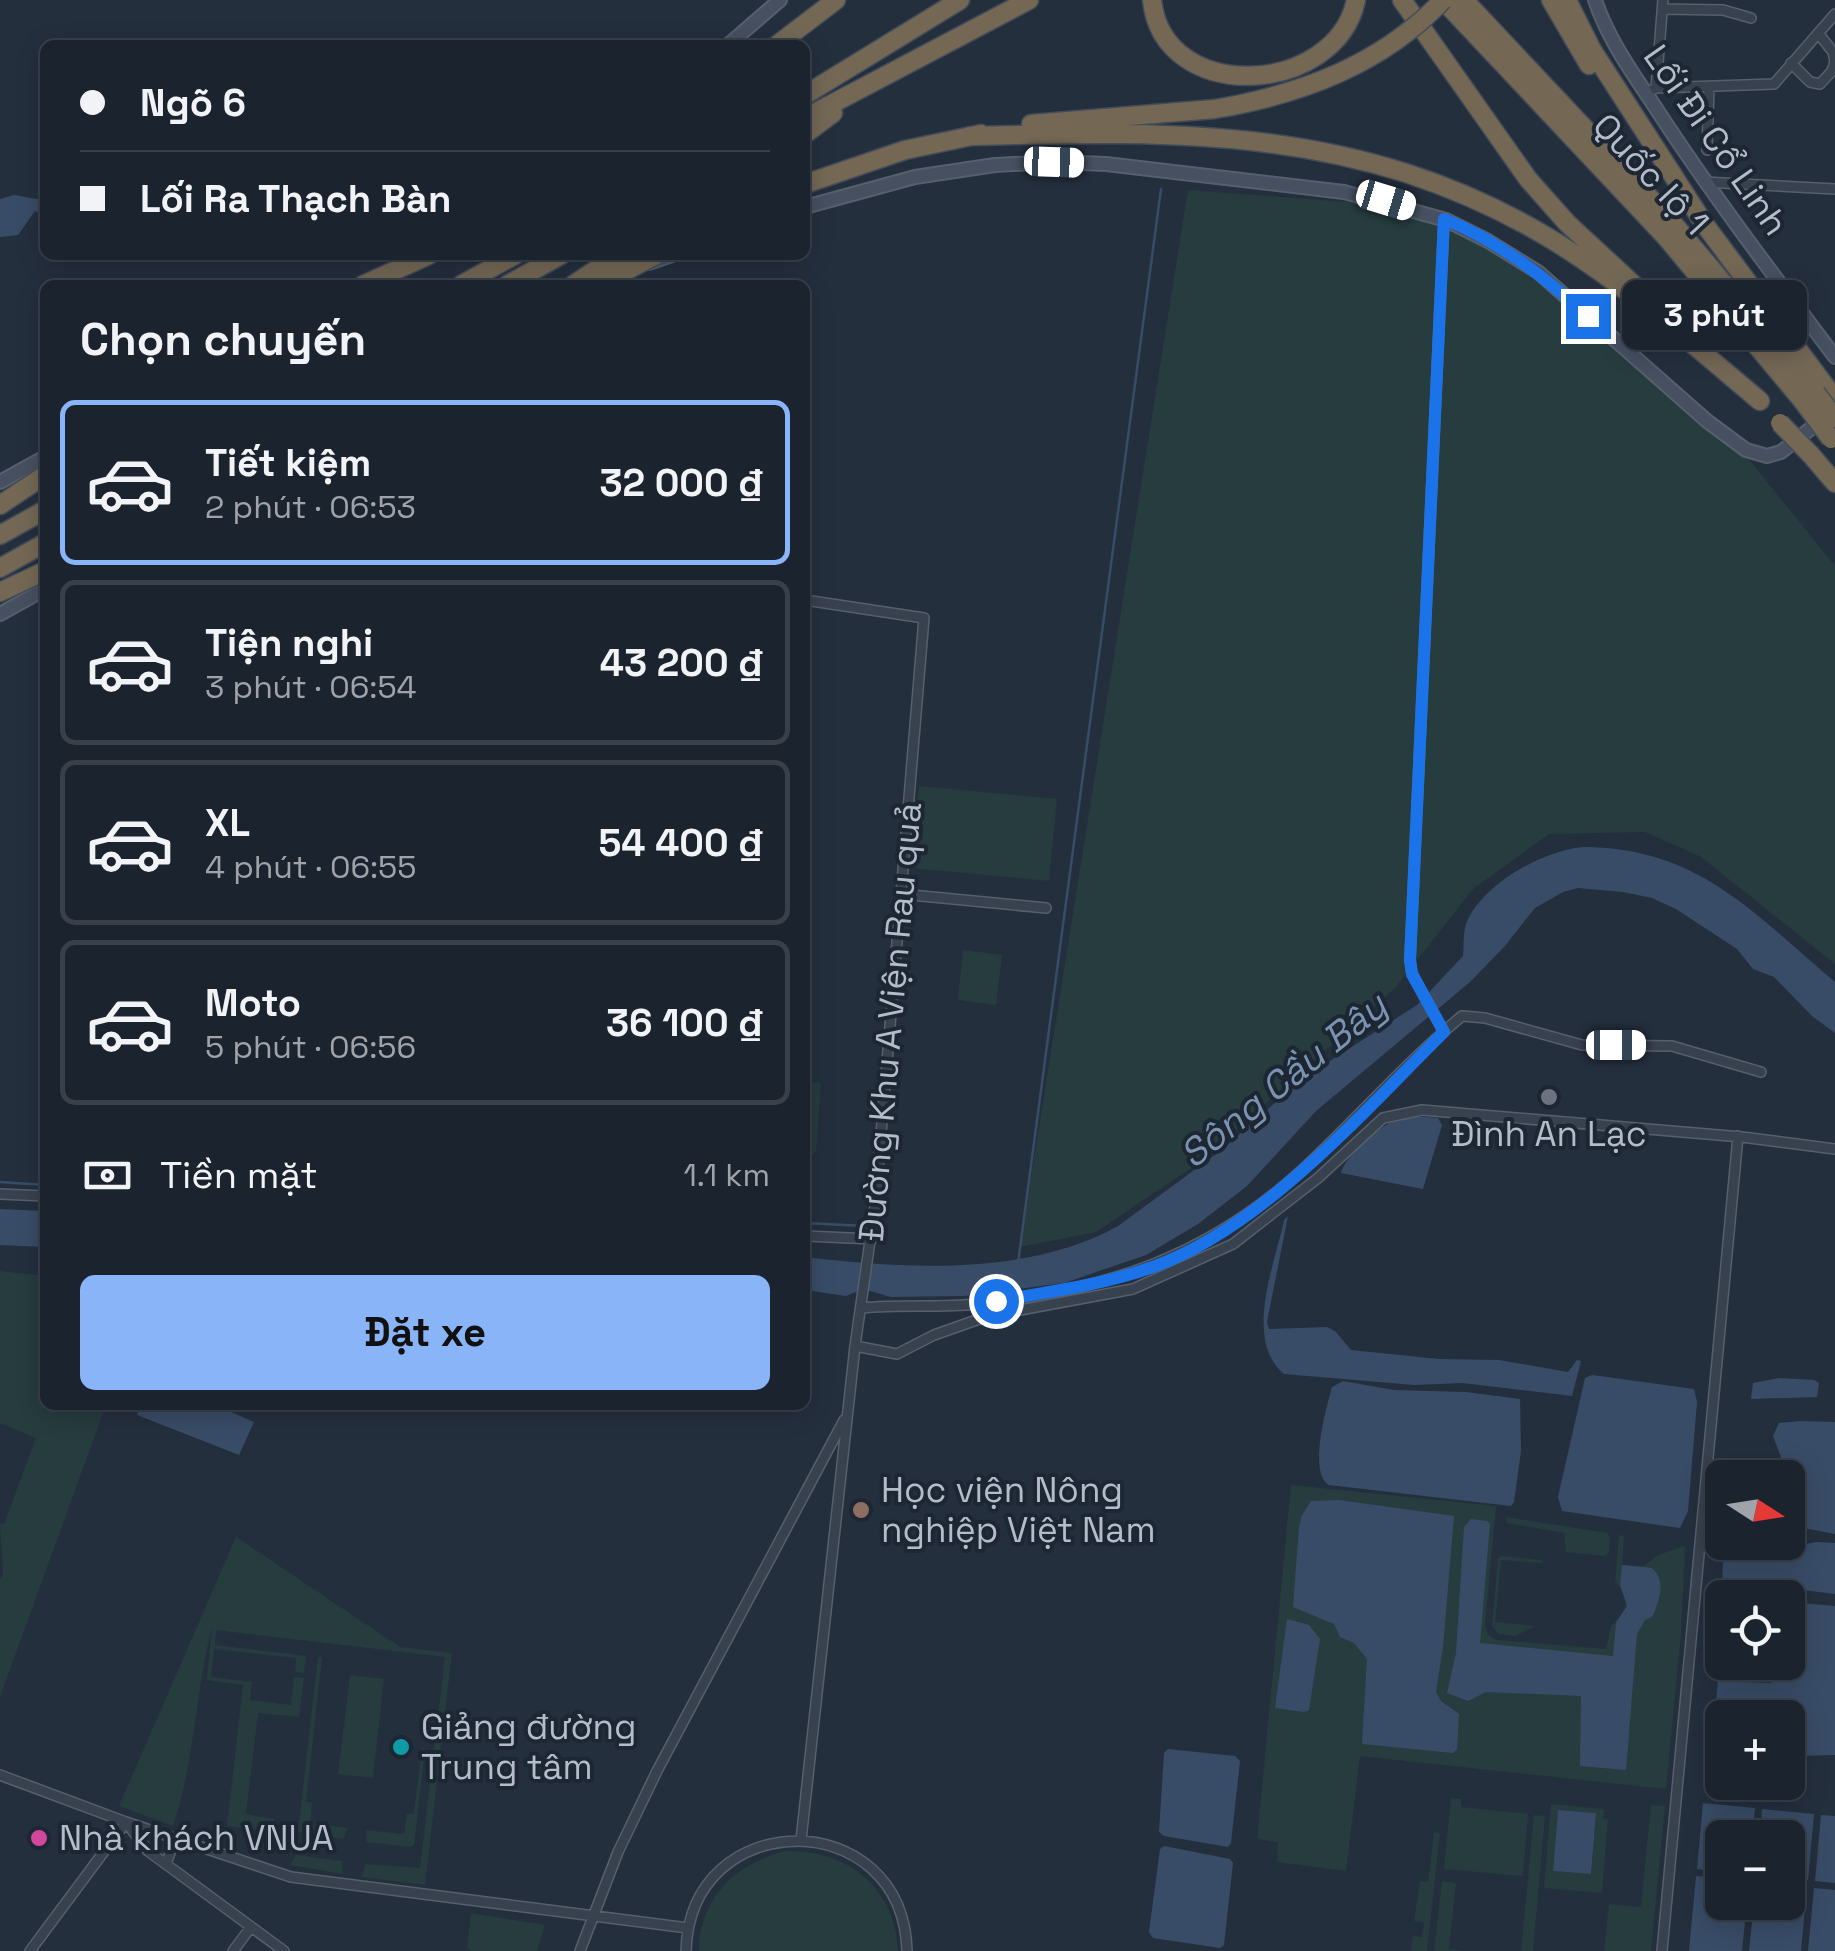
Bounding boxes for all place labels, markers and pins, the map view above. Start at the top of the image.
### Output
marker: Đình An Lạc [1538,1086,1560,1108]
place label: Đình An Lạc [1451,1112,1647,1156]
place label: Học viện Nông nghiệp Việt Nam [881,1468,1156,1552]
marker: Học viện Nông nghiệp Việt Nam [850,1499,872,1521]
place label: Giảng đường Trung tâm [421,1705,636,1789]
marker: Giảng đường Trung tâm [390,1736,412,1758]
place label: Nhà khách VNUA [59,1816,333,1860]
marker: Nhà khách VNUA [28,1827,50,1849]

